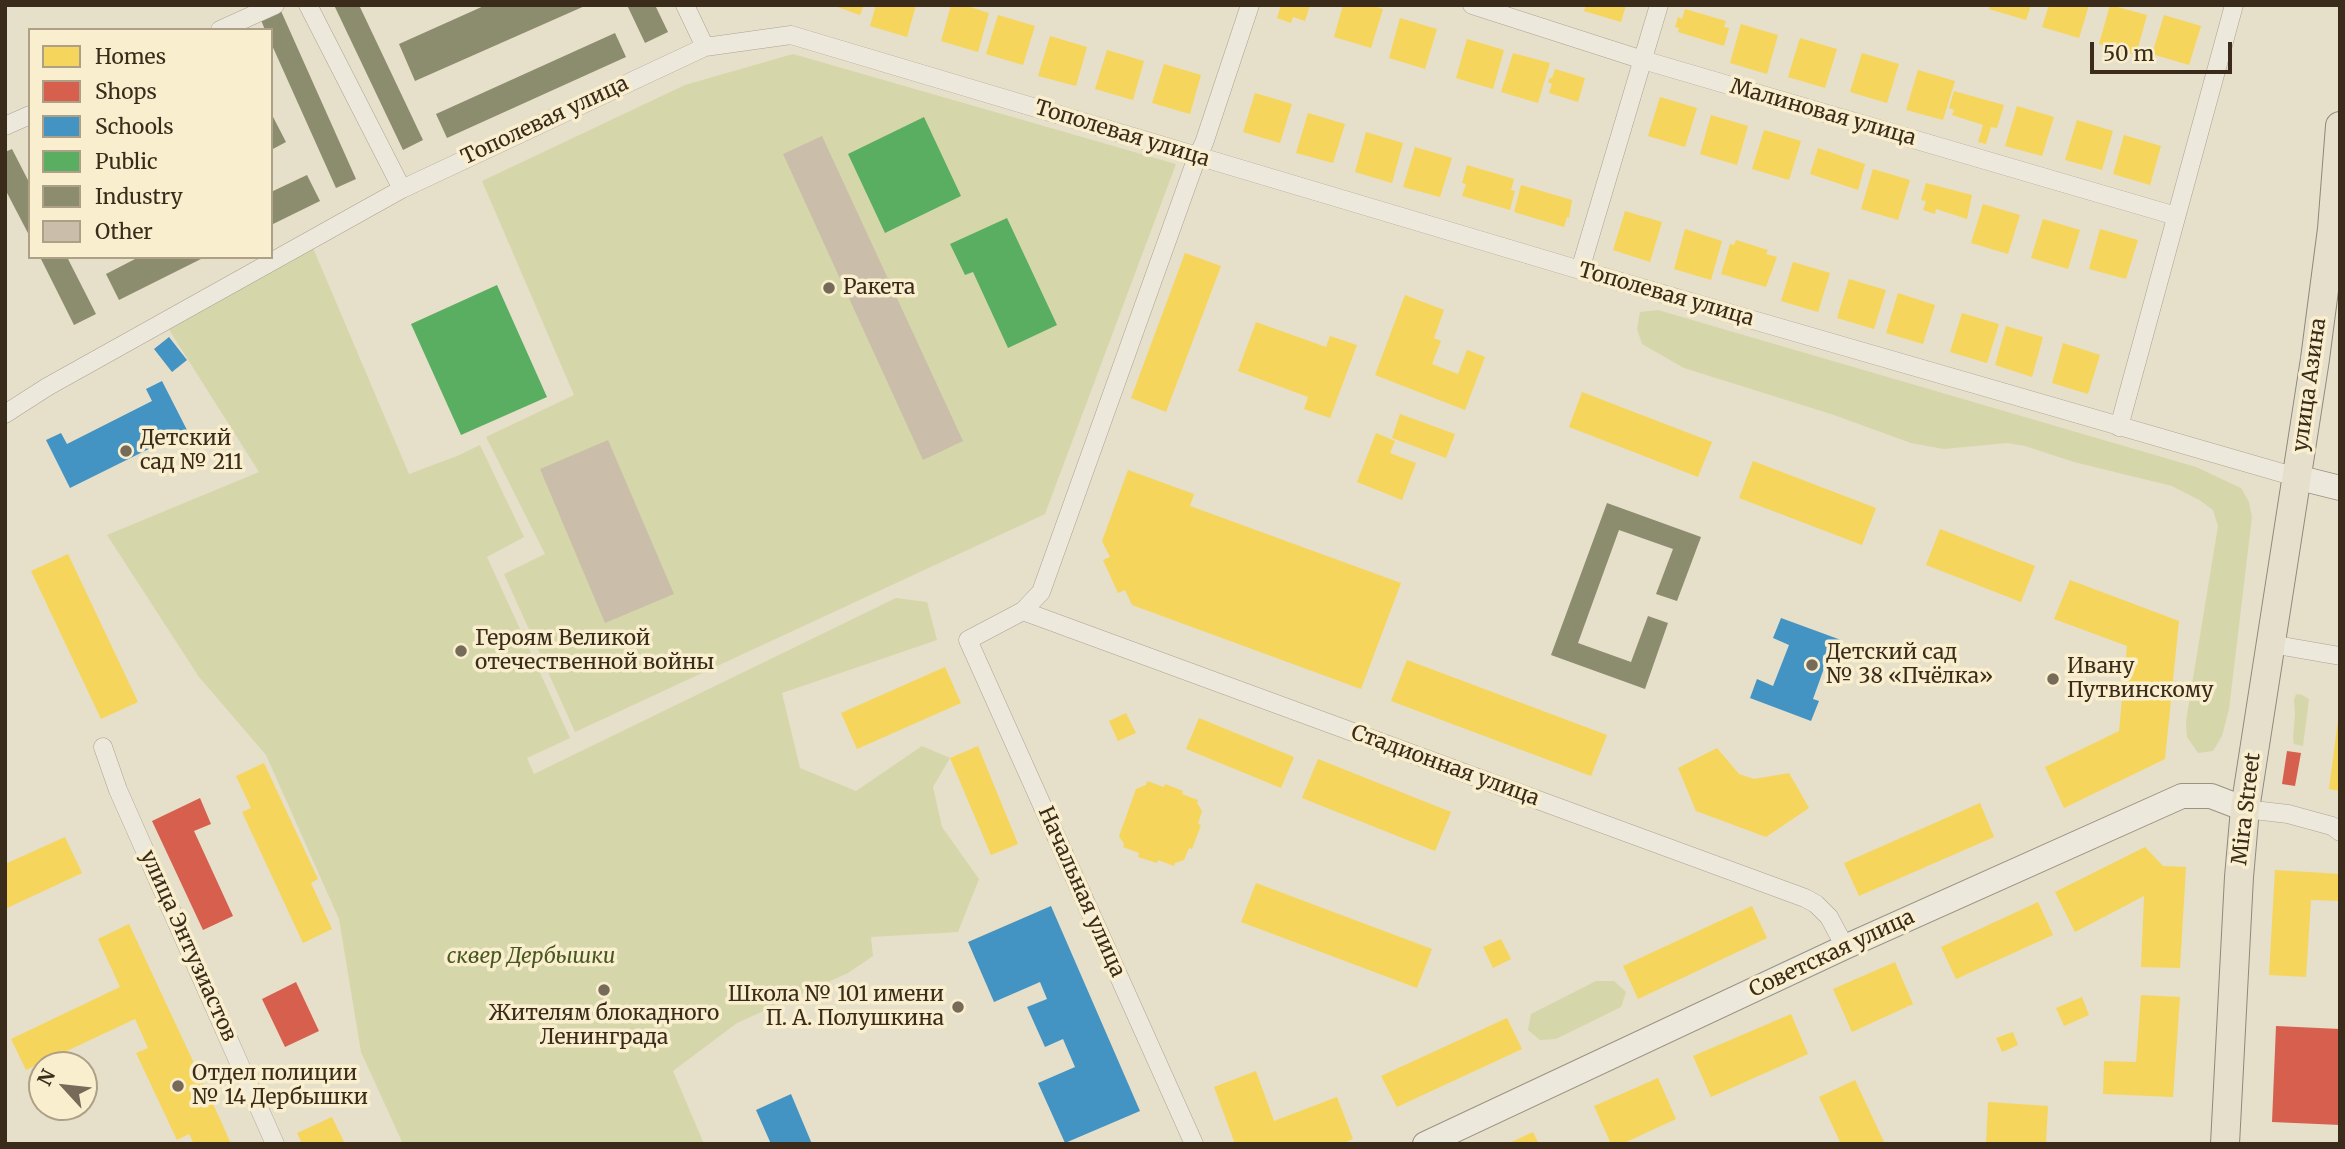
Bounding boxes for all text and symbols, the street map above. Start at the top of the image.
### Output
legend [28,28,273,259]
scale bar [2093,28,2235,72]
text: 50 m [2103,40,2154,67]
text: Homes [95,43,166,70]
street label: Тополевая улица [457,71,633,171]
street label: Малиновая улица [1727,74,1919,152]
text: Shops [95,78,157,105]
street label: Тополевая улица [1032,95,1212,173]
text: Schools [95,113,174,140]
text: Public [95,148,158,175]
text: Industry [95,183,183,210]
text: Other [95,218,153,245]
street label: Тополевая улица [1575,258,1757,332]
place label: Ракета [843,275,915,301]
marker: Ракета [821,280,837,296]
street label: улица Азина [2288,317,2332,453]
place label: Детский сад № 211 [140,426,243,476]
marker: Детский сад № 211 [118,443,134,459]
place label: Героям Великой отечественной войны [475,626,714,676]
place label: Детский сад № 38 «Пчёлка» [1826,640,1993,690]
marker: Героям Великой отечественной войны [453,643,469,659]
place label: Ивану Путвинскому [2067,654,2213,704]
marker: Детский сад № 38 «Пчёлка» [1804,657,1820,673]
marker: Ивану Путвинскому [2045,671,2061,687]
street label: Стадионная улица [1347,720,1543,812]
street label: Mira Street [2228,751,2266,867]
street label: Начальная улица [1032,803,1130,981]
street label: улица Энтузиастов [134,847,242,1045]
street label: Советская улица [1745,905,1919,1003]
park label: сквер Дербышки [447,944,615,970]
marker: Жителям блокадного Ленинграда [596,982,612,998]
place label: Школа № 101 имени П. А. Полушкина [728,982,944,1032]
marker: Школа № 101 имени П. А. Полушкина [950,999,966,1015]
place label: Жителям блокадного Ленинграда [489,1001,719,1051]
north arrow [28,1051,98,1121]
place label: Отдел полиции № 14 Дербышки [192,1061,368,1111]
text: N [32,1065,60,1090]
marker: Отдел полиции № 14 Дербышки [170,1078,186,1094]

